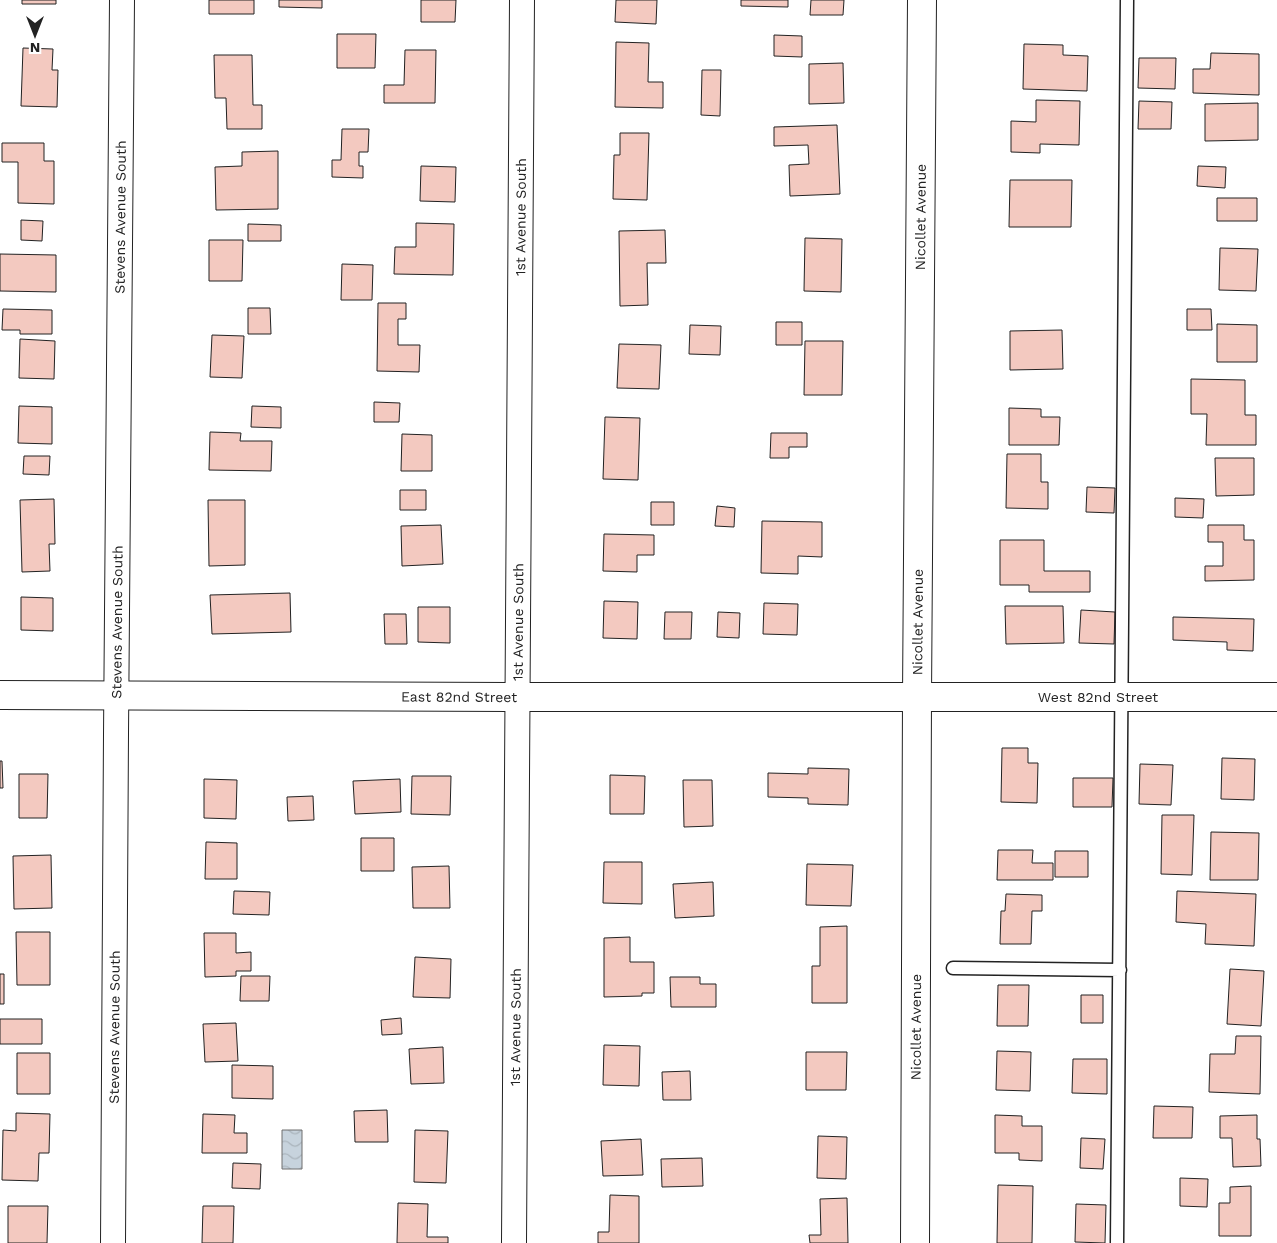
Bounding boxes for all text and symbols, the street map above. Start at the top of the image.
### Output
north arrow [10,10,60,60]
text: N [30,40,40,56]
street label: Stevens Avenue South [112,140,129,294]
street label: 1st Avenue South [512,158,529,276]
street label: Nicollet Avenue [912,164,929,270]
street label: Stevens Avenue South [108,545,126,699]
street label: 1st Avenue South [510,563,526,681]
street label: Nicollet Avenue [909,569,926,675]
street label: East 82nd Street [401,689,517,705]
street label: West 82nd Street [1038,689,1158,705]
street label: Stevens Avenue South [106,950,123,1104]
street label: 1st Avenue South [507,968,524,1086]
street label: Nicollet Avenue [908,974,924,1080]

